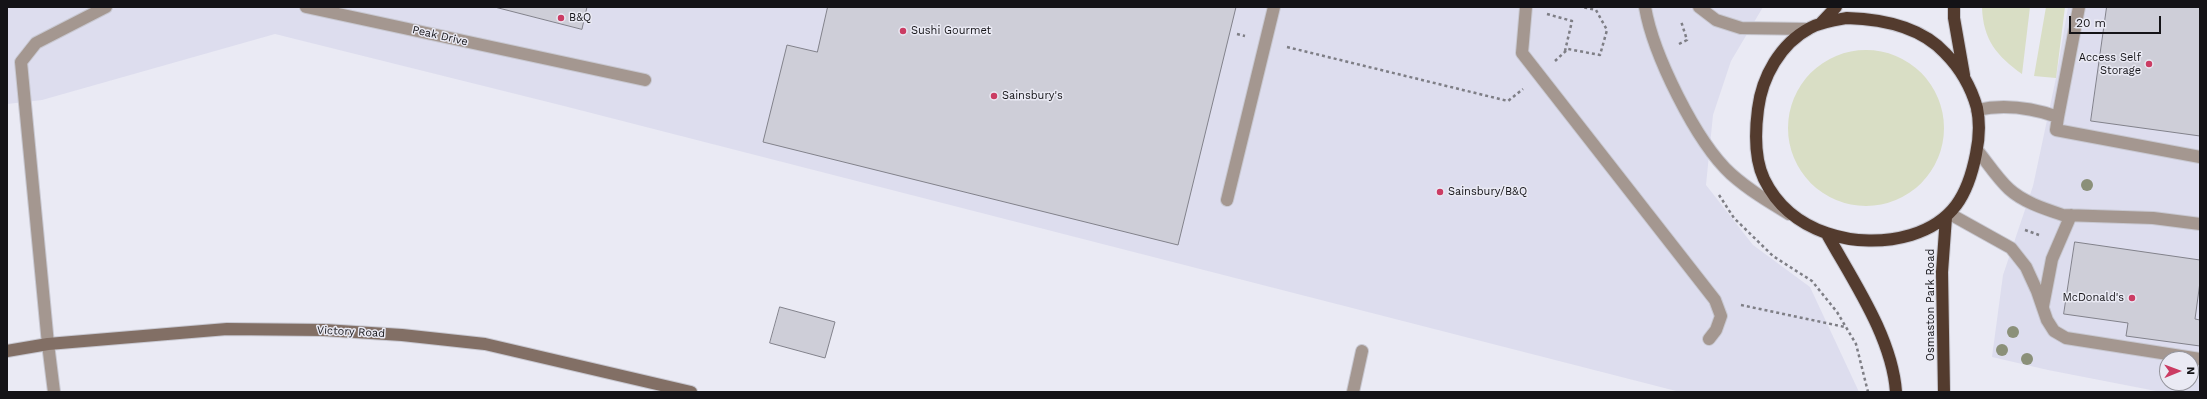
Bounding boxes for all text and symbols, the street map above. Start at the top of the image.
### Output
scale bar [2071,8,2163,34]
place label: B&Q [569,11,591,25]
marker: B&Q [556,13,566,23]
text: 20 m [2076,16,2106,30]
street label: Peak Drive [411,23,469,49]
place label: Sushi Gourmet [911,24,991,38]
marker: Sushi Gourmet [898,26,908,36]
place label: Access Self Storage [2079,51,2141,77]
marker: Access Self Storage [2144,59,2154,69]
place label: Sainsbury's [1002,89,1063,103]
marker: Sainsbury's [989,91,999,101]
place label: Sainsbury/B&Q [1448,185,1527,199]
marker: Sainsbury/B&Q [1435,187,1445,197]
street label: Osmaston Park Road [1924,249,1938,361]
place label: McDonald's [2062,291,2124,305]
marker: McDonald's [2127,293,2137,303]
street label: Victory Road [317,324,385,340]
north arrow [2159,351,2199,391]
text: N [2184,367,2197,375]

